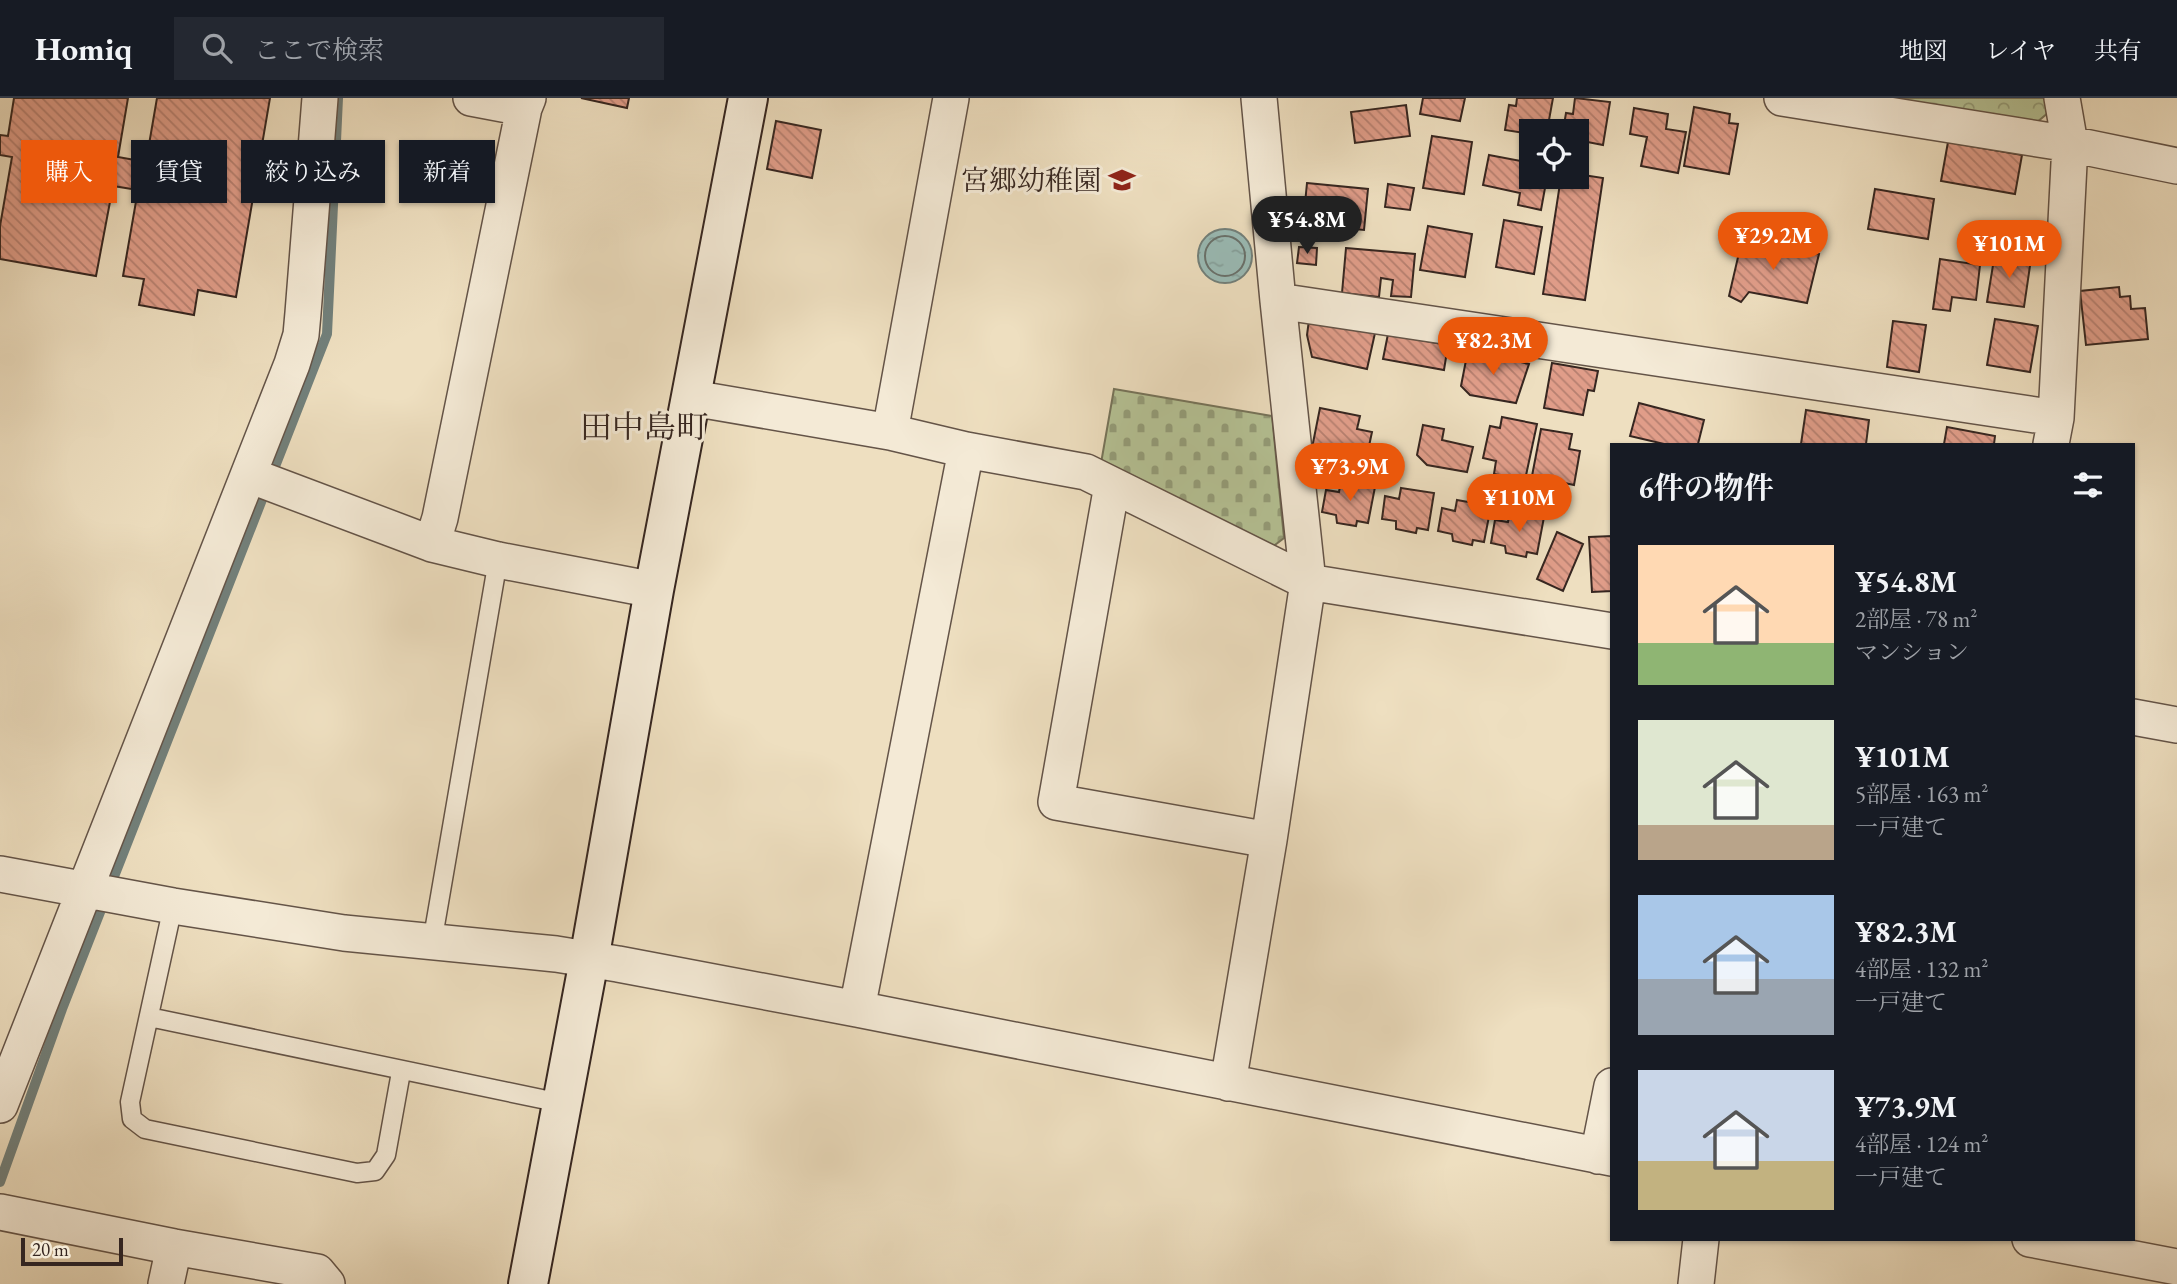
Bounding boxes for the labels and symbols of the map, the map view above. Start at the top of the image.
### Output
place label: 宮郷幼稚園 [961,162,1101,198]
school or university icon: 宮郷幼稚園 [1107,165,1137,195]
pin: ¥54.8M [1250,197,1364,256]
pin: ¥29.2M [1716,212,1830,272]
pin: ¥101M [1960,220,2058,280]
pin: ¥82.3M [1436,317,1550,377]
district label: 田中島町 [580,406,708,448]
pin: ¥73.9M [1293,444,1407,503]
pin: ¥110M [1470,474,1568,534]
scale bar [21,1235,122,1267]

